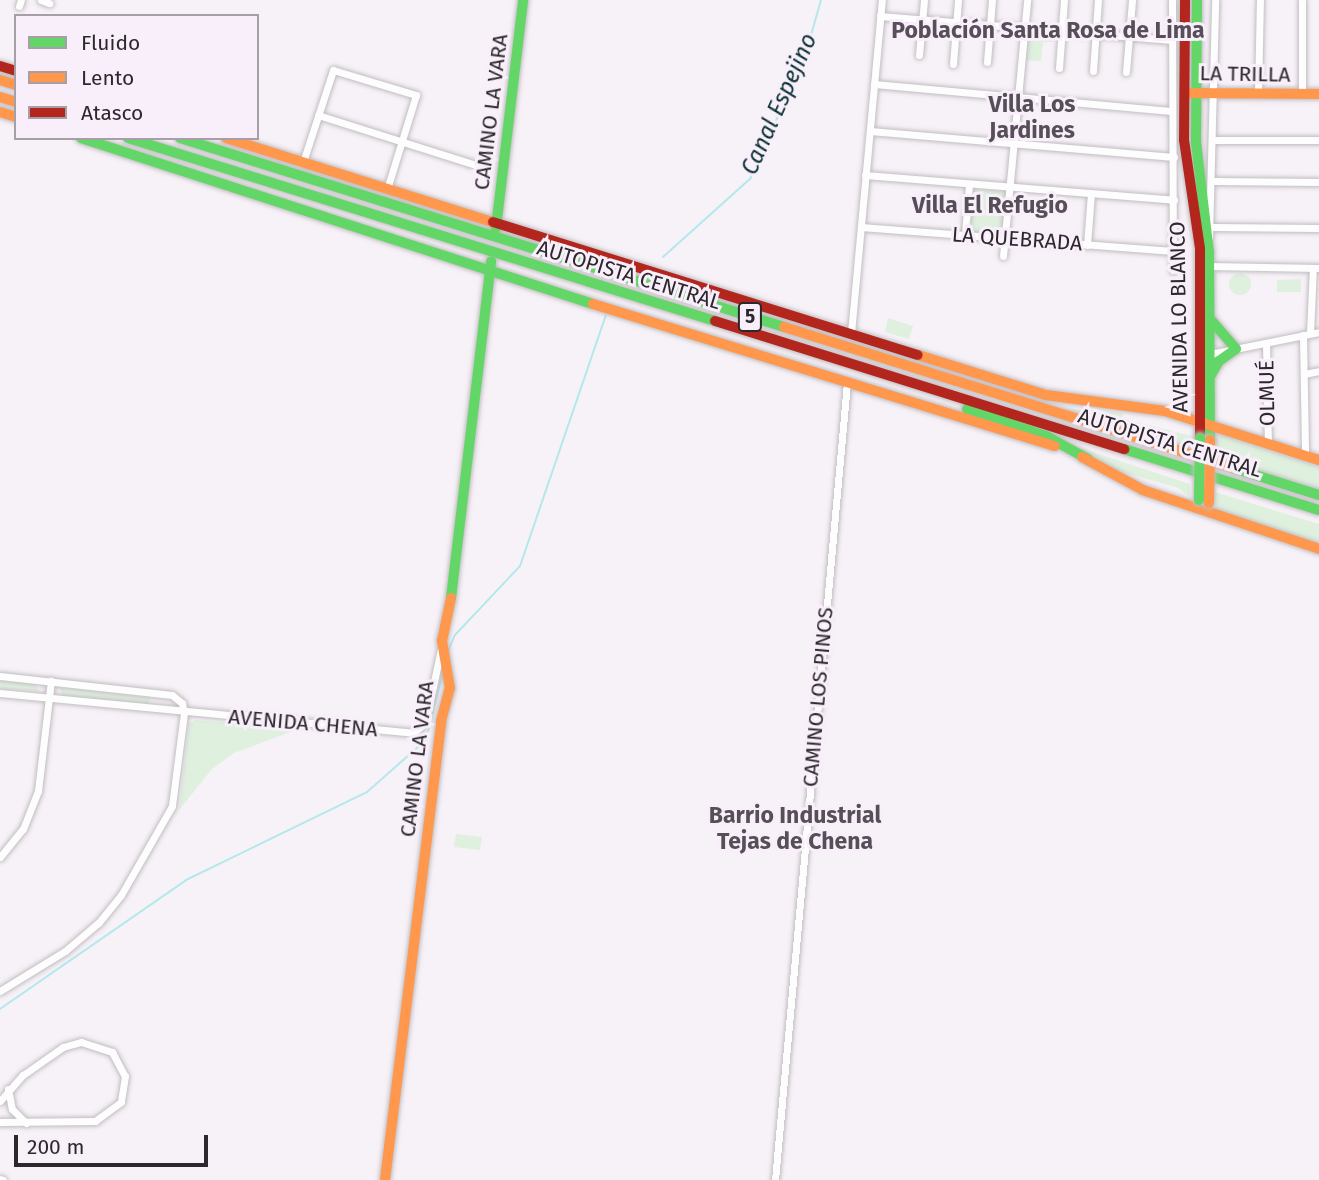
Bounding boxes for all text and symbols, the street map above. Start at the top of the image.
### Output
legend [14,14,259,140]
district label: Población Santa Rosa de Lima [891,16,1205,44]
water label: Canal Espejino [736,29,822,179]
text: Fluido [81,30,140,56]
street label: CAMINO LA VARA [469,33,513,191]
street label: LA TRILLA [1199,61,1291,87]
text: Lento [81,65,134,91]
district label: Villa Los Jardines [989,90,1075,144]
text: Atasco [81,100,143,126]
district label: Villa El Refugio [912,191,1068,219]
street label: AVENIDA LO BLANCO [1165,221,1193,413]
street label: LA QUEBRADA [951,222,1083,256]
street label: AUTOPISTA CENTRAL [534,235,724,315]
road number: 5 [738,302,762,332]
street label: OLMUÉ [1254,360,1280,426]
street label: AUTOPISTA CENTRAL [1075,403,1265,483]
street label: CAMINO LOS PINOS [798,606,838,788]
street label: CAMINO LA VARA [395,680,439,838]
street label: AVENIDA CHENA [227,704,379,742]
district label: Barrio Industrial Tejas de Chena [709,801,881,855]
scale bar [18,1120,212,1164]
text: 200 m [27,1134,84,1160]

